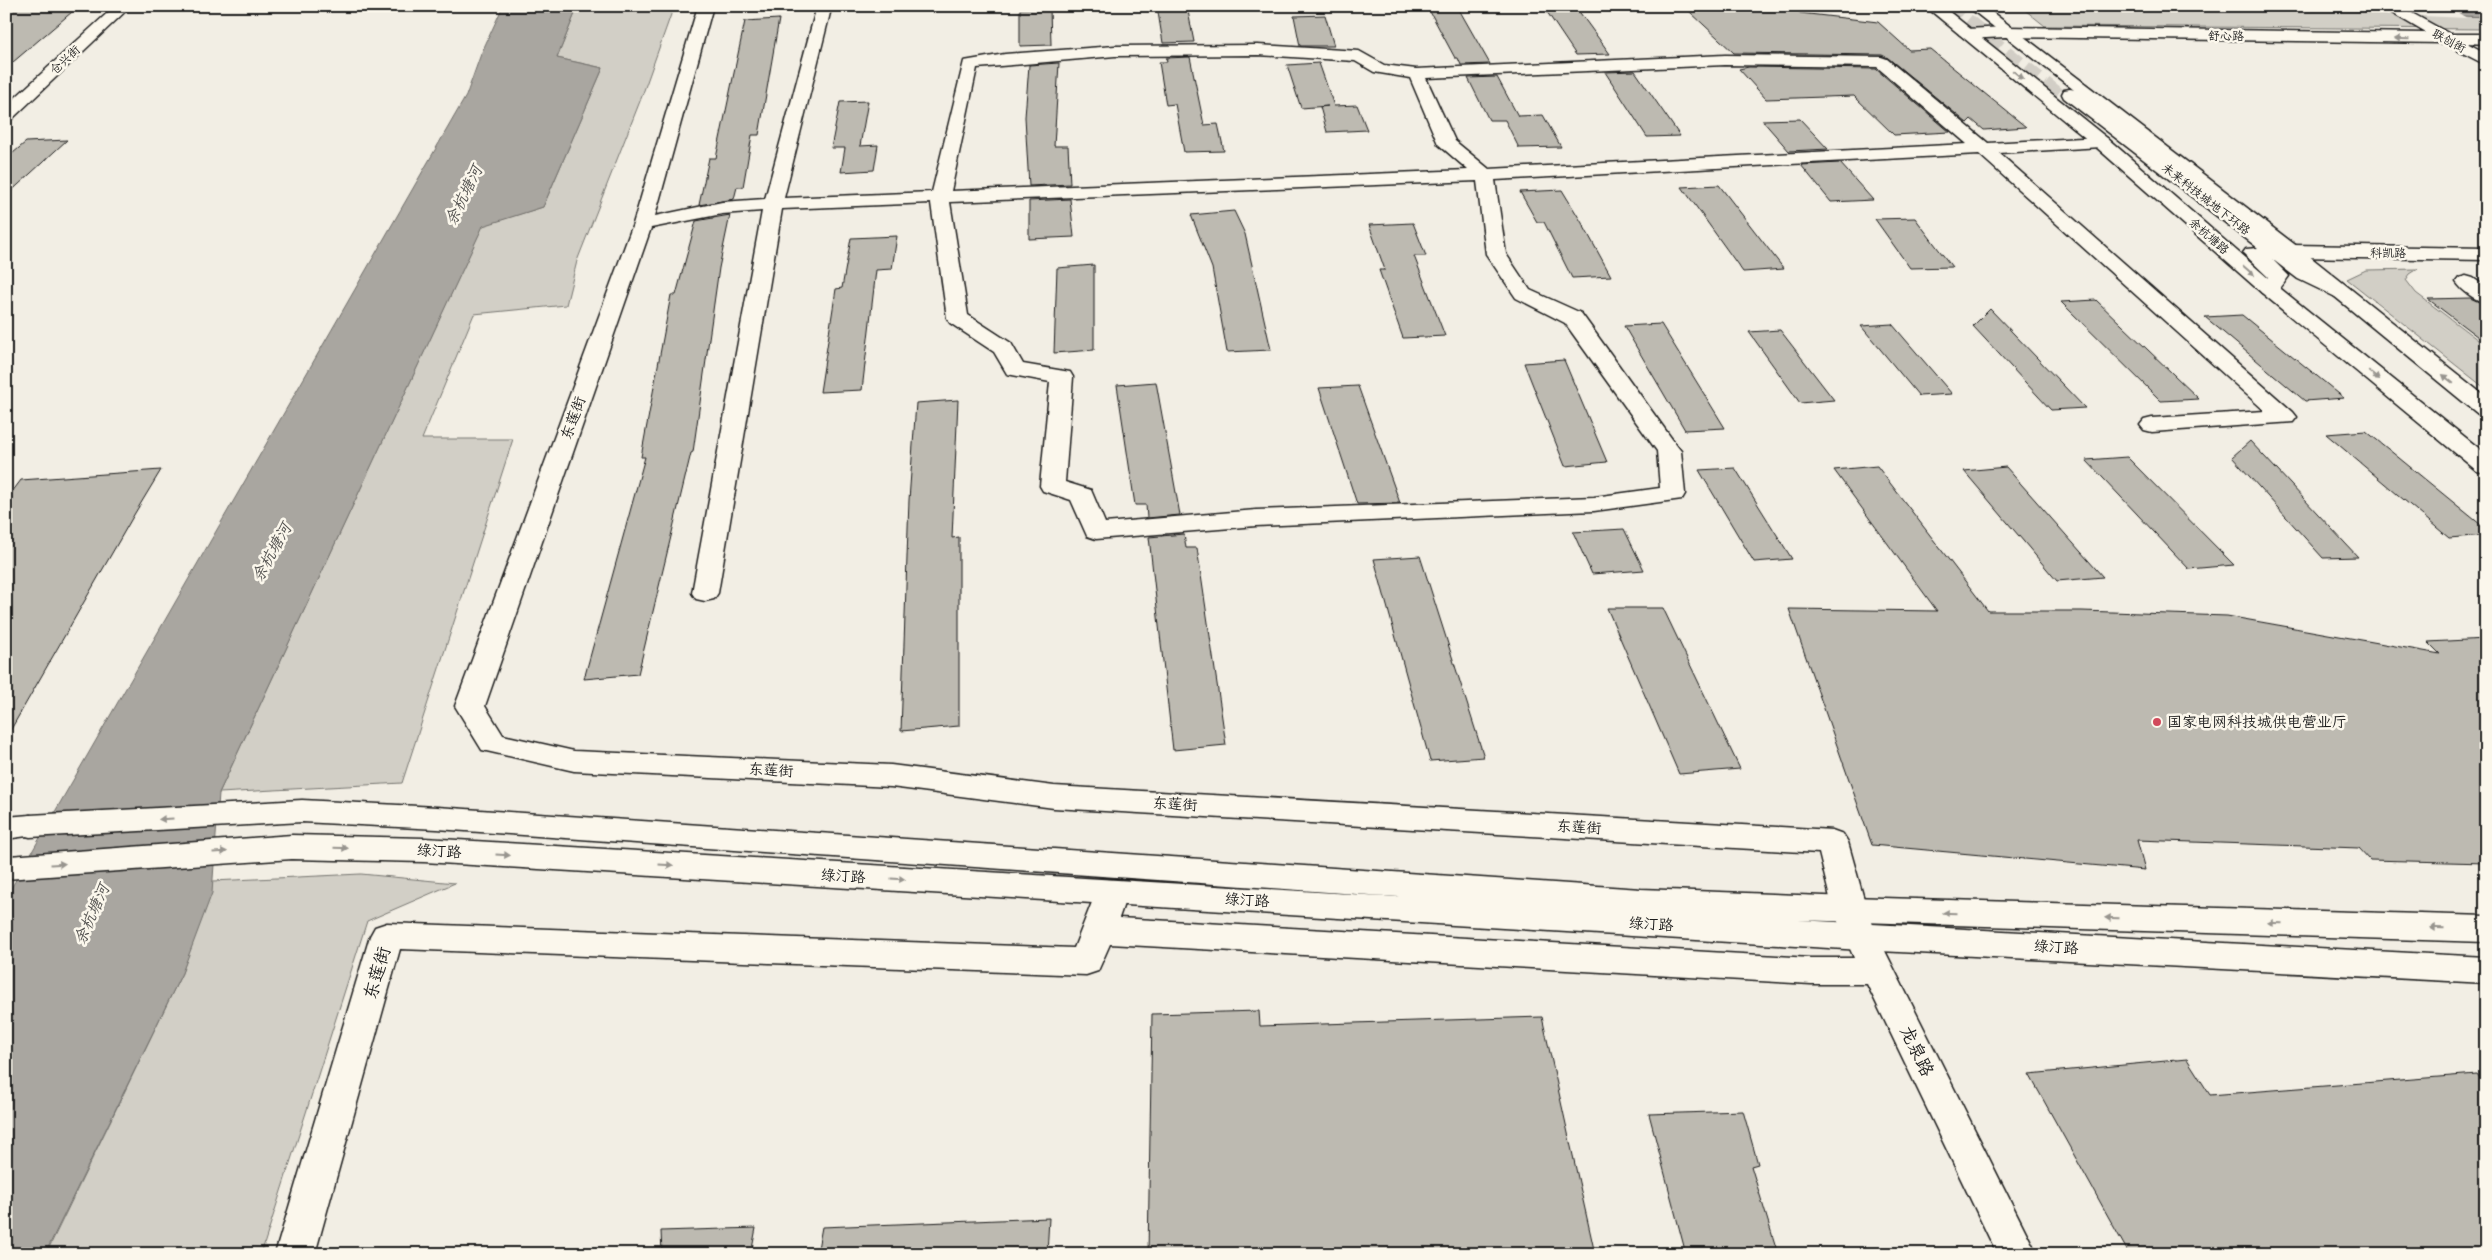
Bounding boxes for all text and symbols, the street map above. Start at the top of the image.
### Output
street label: 联创街 [2428,23,2470,59]
street label: 舒心路 [2208,25,2244,47]
one-way arrow [2394,35,2410,43]
street label: 仓兴街 [44,40,86,80]
one-way arrow [2011,70,2024,81]
water label: 余杭塘河 [436,157,492,230]
street label: 未来科技城地下环路 [2157,157,2255,241]
street label: 余杭塘路 [2184,212,2234,260]
street label: 科凯路 [2370,242,2406,264]
one-way arrow [2243,265,2255,276]
one-way arrow [2367,369,2380,380]
one-way arrow [2442,373,2455,384]
street label: 东莲街 [553,392,593,444]
water label: 余杭塘河 [243,515,301,587]
place label: 国家电网科技城供电营业厅 [2167,709,2347,735]
marker: 国家电网科技城供电营业厅 [2151,716,2163,728]
street label: 东莲街 [748,756,794,784]
street label: 东莲街 [1152,790,1198,818]
street label: 东莲街 [1556,813,1602,841]
one-way arrow [158,815,174,823]
street label: 绿汀路 [416,837,462,865]
one-way arrow [333,844,349,852]
one-way arrow [212,848,228,856]
one-way arrow [496,852,512,860]
one-way arrow [50,860,66,868]
one-way arrow [658,861,674,869]
street label: 绿汀路 [820,862,866,890]
one-way arrow [890,875,906,883]
water label: 余杭塘河 [65,876,119,949]
street label: 绿汀路 [1224,886,1270,914]
one-way arrow [1941,908,1957,916]
street label: 绿汀路 [1628,910,1674,938]
one-way arrow [2104,913,2120,921]
one-way arrow [2266,918,2282,926]
one-way arrow [2429,923,2445,931]
street label: 绿汀路 [2033,933,2079,961]
street label: 东莲街 [354,943,400,1003]
street label: 龙泉路 [1891,1020,1943,1082]

